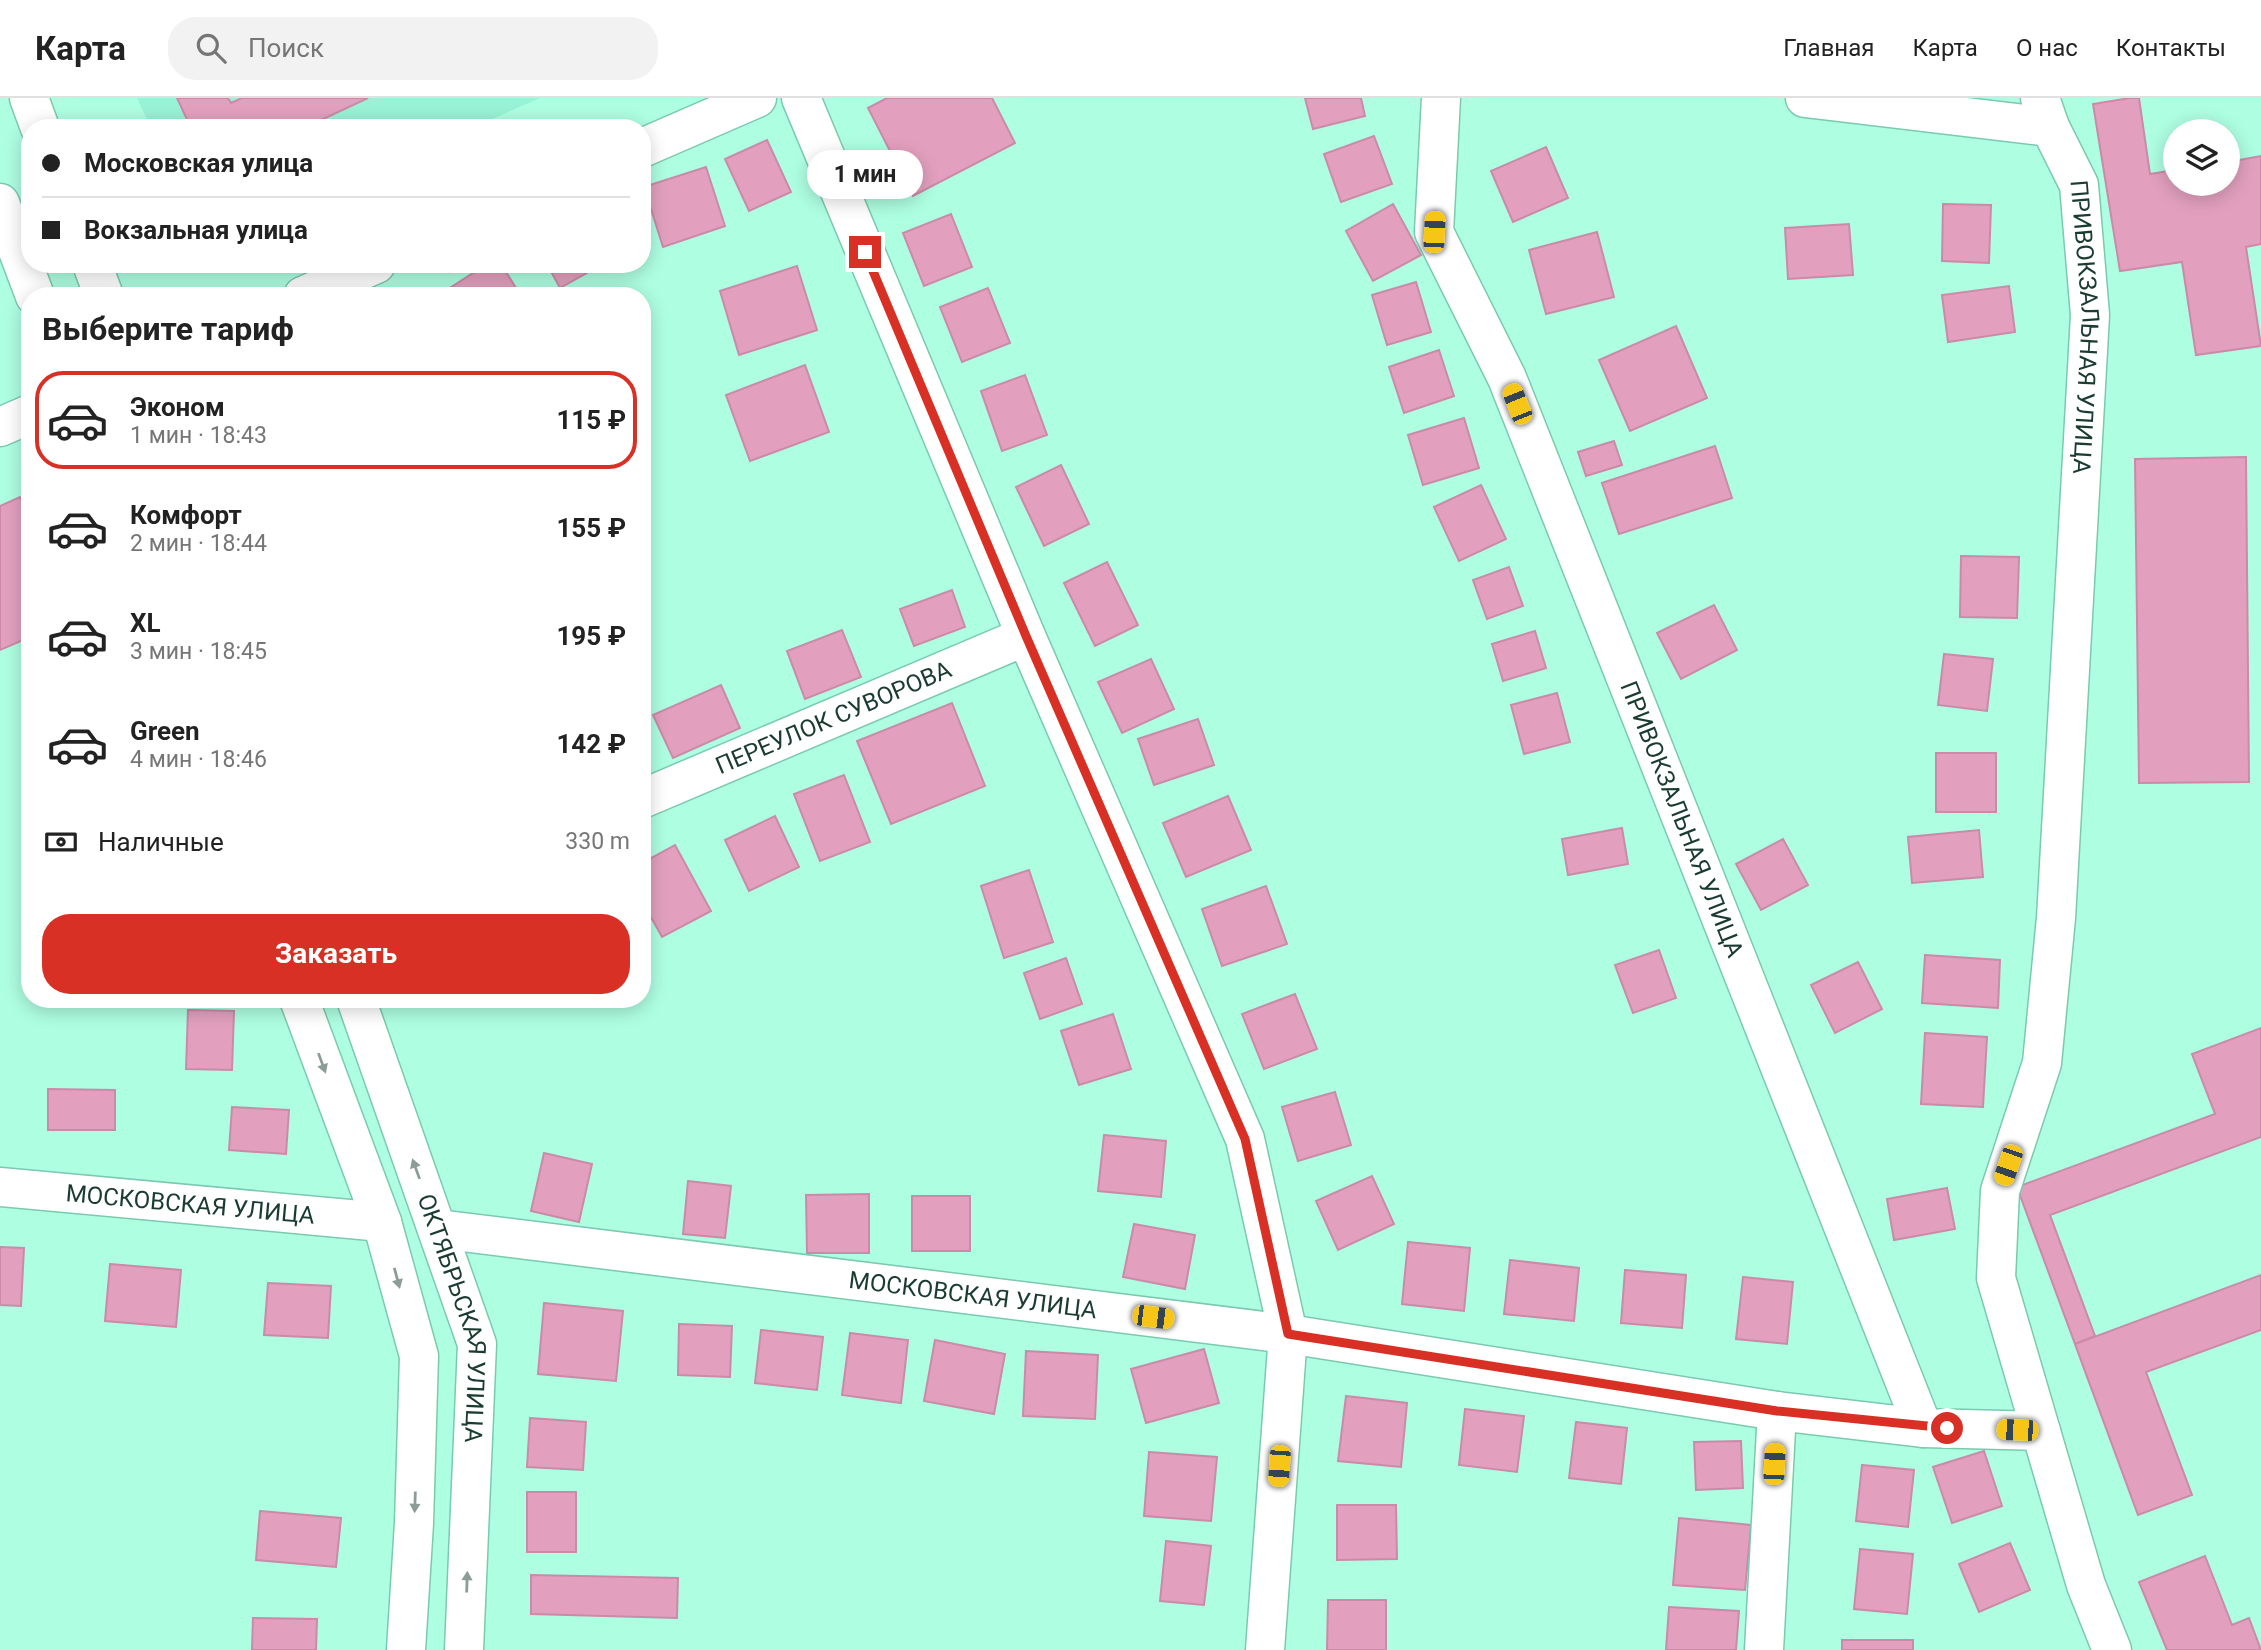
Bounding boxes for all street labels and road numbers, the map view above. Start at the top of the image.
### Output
street label: ПРИВОКЗАЛЬНАЯ УЛИЦА [2065,179,2105,475]
street label: ПЕРЕУЛОК СУВОРОВА [711,655,956,780]
street label: ПРИВОКЗАЛЬНАЯ УЛИЦА [1615,677,1749,962]
street label: МОСКОВСКАЯ УЛИЦА [65,1179,316,1230]
street label: ОКТЯБРЬСКАЯ УЛИЦА [411,1190,491,1444]
street label: МОСКОВСКАЯ УЛИЦА [847,1266,1099,1324]

